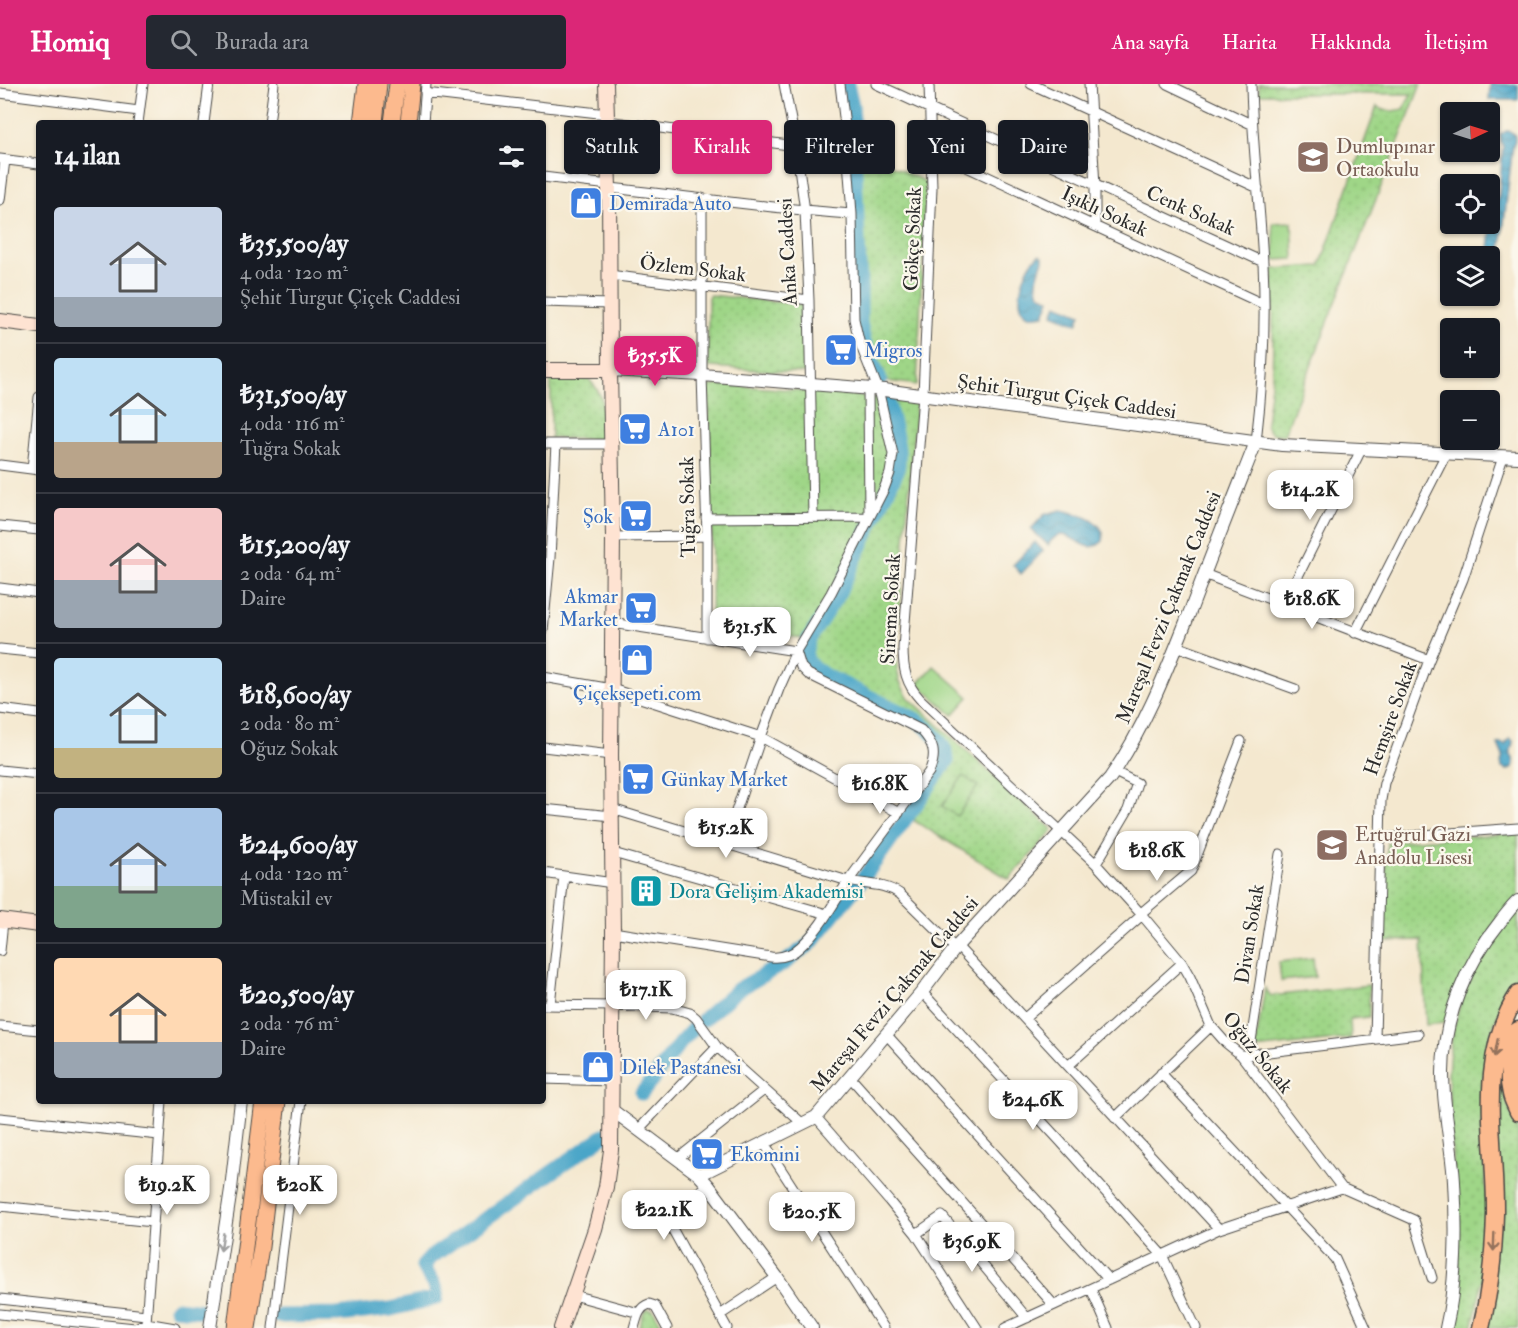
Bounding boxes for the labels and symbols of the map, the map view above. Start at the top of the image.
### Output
north arrow [1440,102,1500,162]
place label: Dumlupınar Ortaokulu [1336,134,1436,182]
school or university icon: Dumlupınar Ortaokulu [1295,139,1331,175]
street label: Cenk Sokak [1142,180,1240,241]
street label: Işıklı Sokak [1058,181,1152,242]
shop icon: Demirada Auto [568,185,604,221]
street label: Gökçe Sokak [898,186,927,291]
place label: Demirada Auto [609,191,731,216]
street label: Anka Caddesi [772,197,803,307]
street label: Özlem Sokak [638,250,748,287]
supermarket icon: Migros [823,332,859,368]
pin: ₺35.5K [606,336,704,387]
place label: Migros [864,338,923,363]
street label: Şehit Turgut Çiçek Caddesi [956,369,1178,424]
supermarket icon: A101 [617,411,653,447]
place label: A101 [657,417,695,442]
street label: Tuğra Sokak [674,456,701,558]
pin: ₺14.2K [1261,470,1359,521]
street label: Mareşal Fevzi Çakmak Caddesi [1110,487,1227,727]
supermarket icon: Şok [618,498,654,534]
place label: Şok [583,504,613,529]
street label: Sinema Sokak [875,553,906,665]
pin: ₺18.6K [1263,579,1361,630]
place label: Akmar Market [559,584,619,632]
supermarket icon: Akmar Market [623,590,659,626]
pin: ₺31.5K [701,607,799,658]
shop icon: Çiçeksepeti.com [619,642,655,678]
street label: Hemşire Sokak [1358,657,1423,779]
place label: Çiçeksepeti.com [573,681,702,707]
supermarket icon: Günkay Market [620,761,656,797]
pin: ₺16.8K [831,764,929,815]
place label: Günkay Market [661,767,788,792]
pin: ₺15.2K [677,808,775,859]
place label: Ertuğrul Gazi Anadolu Lisesi [1354,822,1472,870]
school or university icon: Ertuğrul Gazi Anadolu Lisesi [1314,827,1350,863]
pin: ₺18.6K [1108,831,1206,882]
building icon: Dora Gelişim Akademisi [628,873,664,909]
place label: Dora Gelişim Akademisi [669,879,864,904]
street label: Divan Sokak [1229,882,1270,986]
street label: Mareşal Fevzi Çakmak Caddesi [805,891,984,1098]
pin: ₺17.1K [597,970,695,1021]
street label: Oğuz Sokak [1217,1006,1298,1099]
one-way arrow [1490,1038,1501,1057]
shop icon: Dilek Pastanesi [580,1049,616,1085]
place label: Dilek Pastanesi [621,1055,742,1080]
pin: ₺24.6K [984,1080,1082,1131]
supermarket icon: Ekomini [689,1136,725,1172]
place label: Ekomini [730,1142,800,1167]
pin: ₺19.2K [118,1165,216,1216]
pin: ₺20K [264,1165,336,1216]
pin: ₺22.1K [615,1190,713,1241]
pin: ₺20.5K [763,1192,861,1243]
pin: ₺36.9K [923,1222,1021,1273]
one-way arrow [217,1232,228,1252]
one-way arrow [1488,1232,1499,1252]

